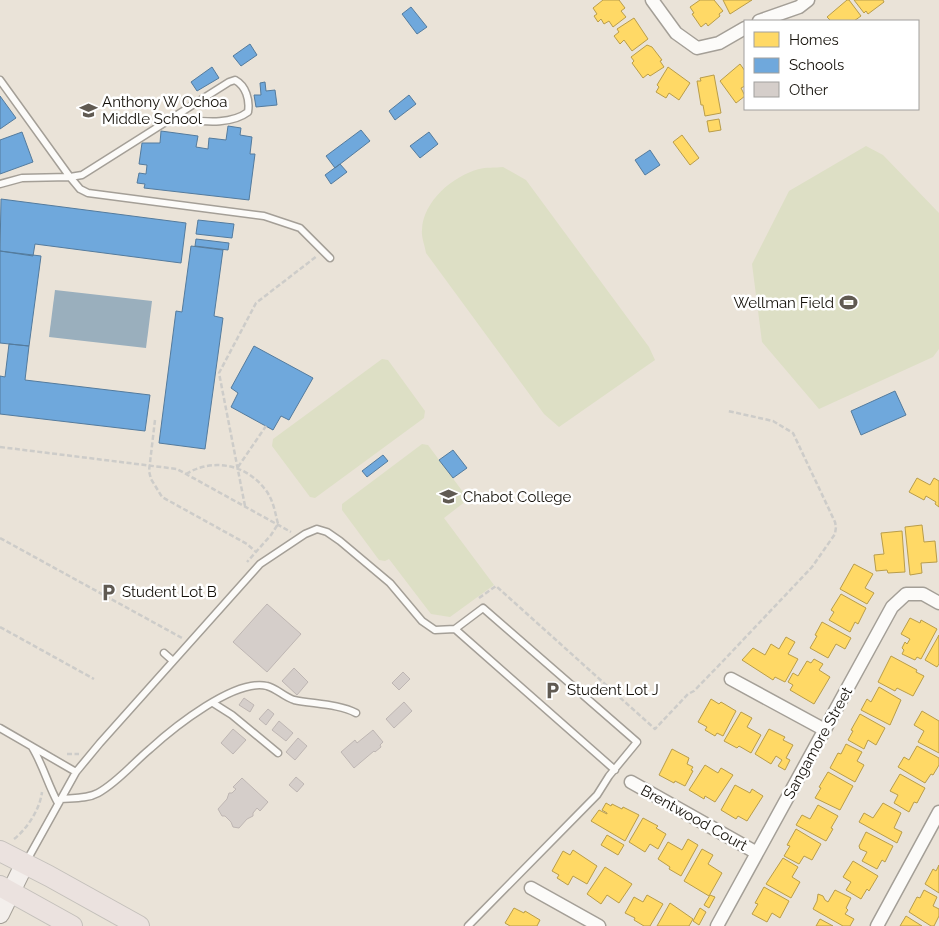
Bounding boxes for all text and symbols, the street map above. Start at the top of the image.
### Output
legend [744,20,919,110]
text: Homes [789,31,839,49]
text: Schools [789,56,844,74]
text: Other [789,81,829,99]
place label: Anthony W Ochoa Middle School [102,93,227,128]
school or university icon: Anthony W Ochoa Middle School [78,101,98,121]
sports icon: Wellman Field [838,293,858,313]
place label: Wellman Field [733,294,834,312]
school or university icon: Chabot College [439,487,459,507]
place label: Chabot College [463,488,572,506]
parking icon: Student Lot B [98,582,118,602]
place label: Student Lot B [122,583,217,601]
parking icon: Student Lot J [543,680,563,700]
place label: Student Lot J [567,681,659,699]
street label: Sangamore Street [780,684,856,802]
street label: Brentwood Court [638,781,750,855]

